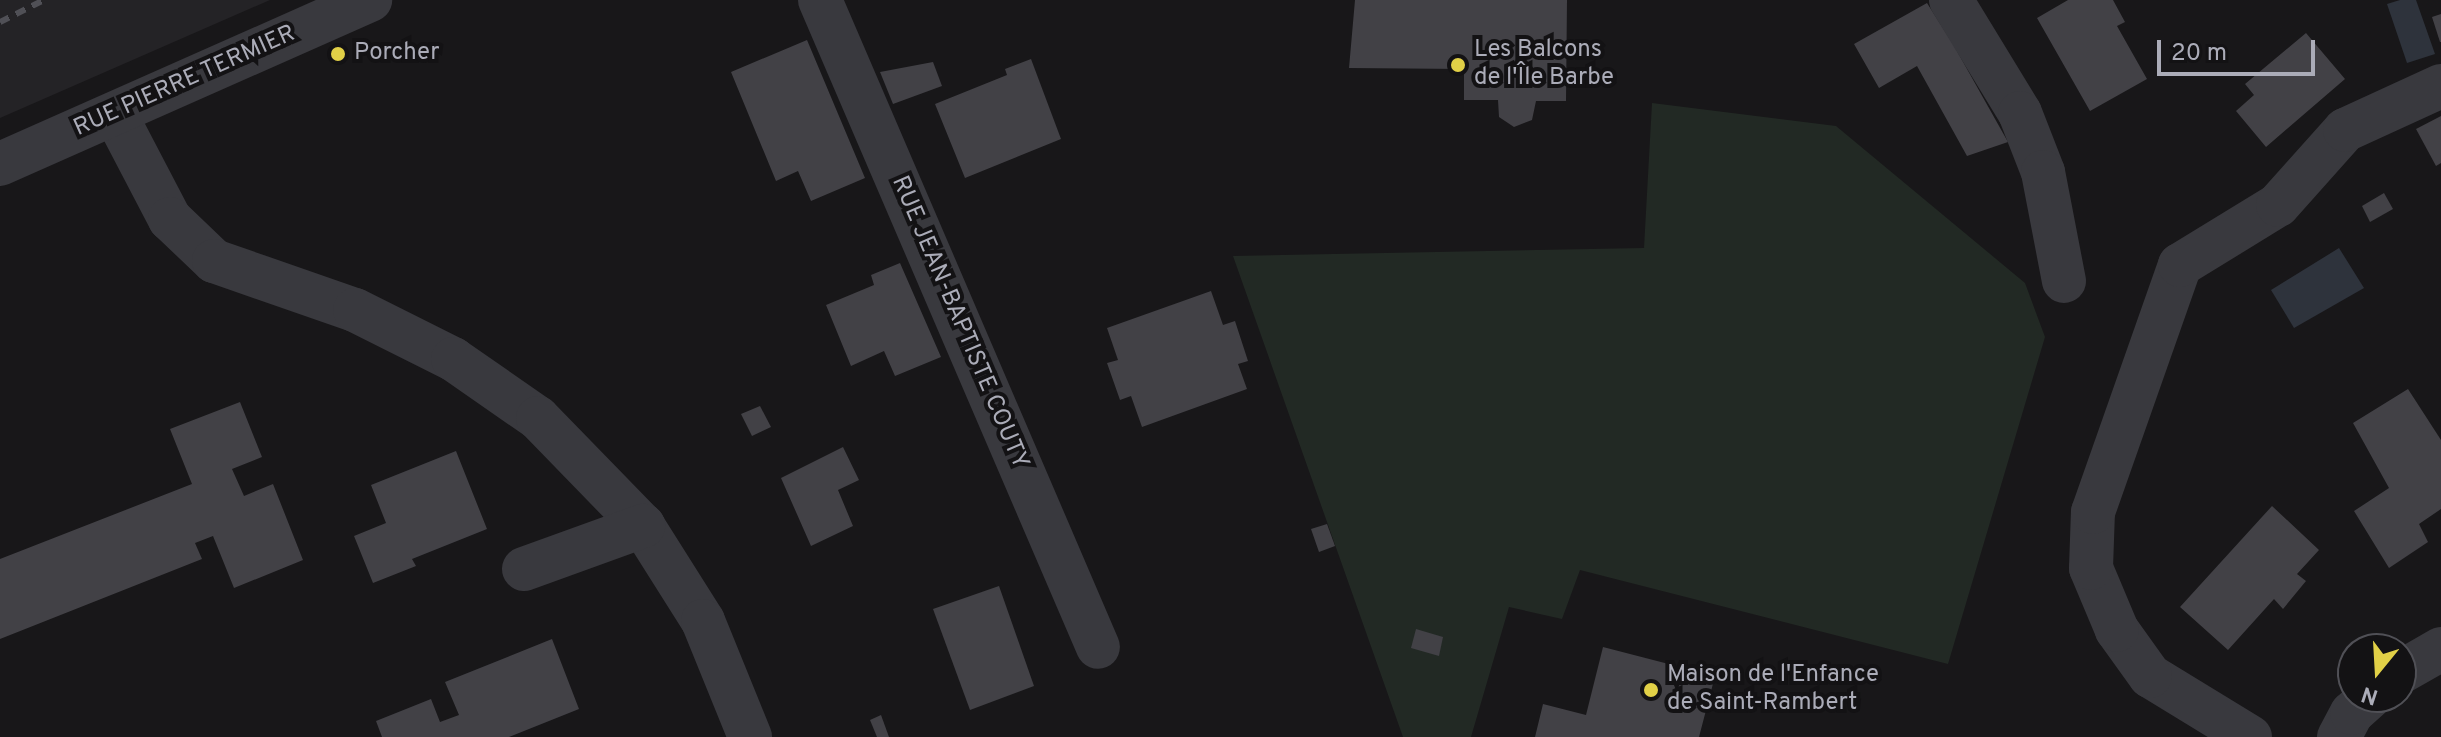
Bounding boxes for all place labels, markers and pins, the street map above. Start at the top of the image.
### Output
place label: Les Balcons de l'Île Barbe [1474,37,1614,93]
place label: Porcher [354,40,440,68]
marker: Porcher [329,45,347,63]
marker: Les Balcons de l'Île Barbe [1449,56,1467,74]
place label: Maison de l'Enfance de Saint-Rambert [1667,662,1879,718]
marker: Maison de l'Enfance de Saint-Rambert [1642,681,1660,699]

